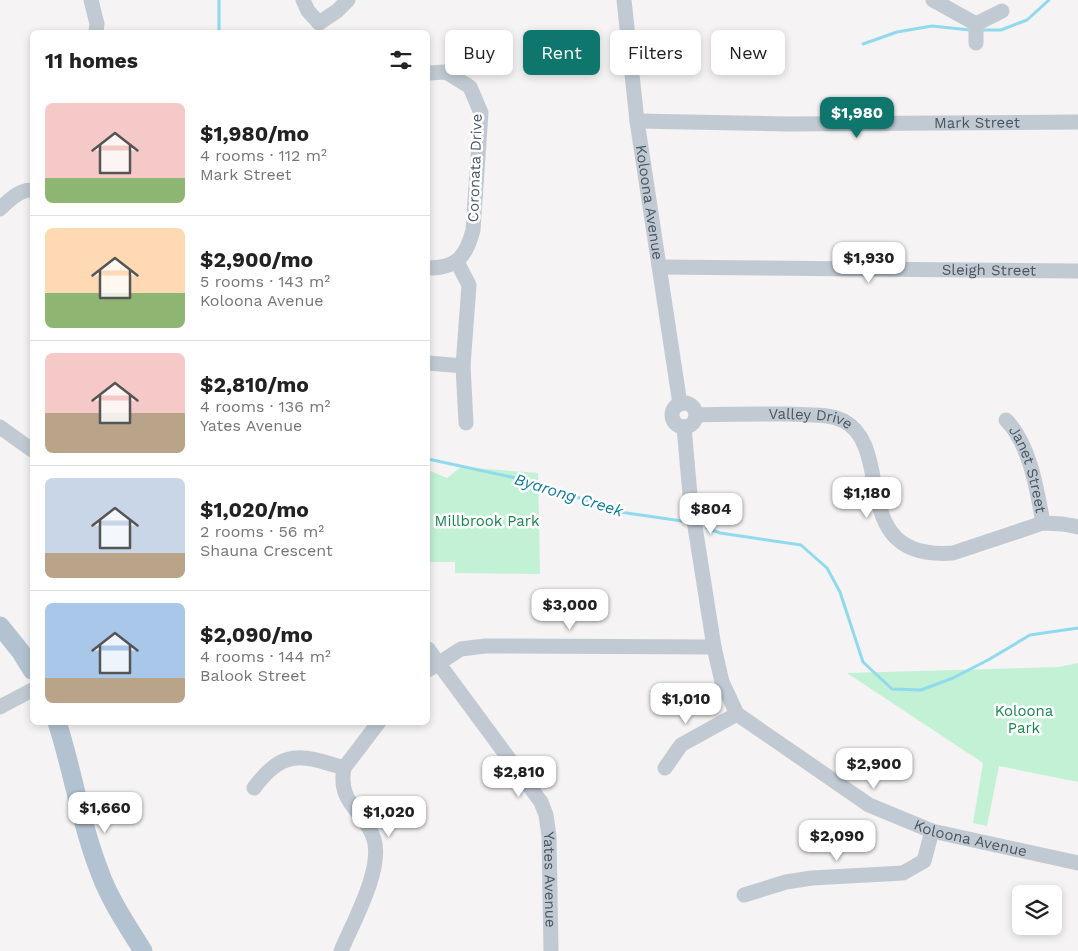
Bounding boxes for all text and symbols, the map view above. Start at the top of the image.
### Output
chip: Buy [445,30,513,75]
chip: Rent [523,30,600,75]
chip: Filters [610,30,701,75]
chip: New [711,30,785,75]
icon: filters [387,46,415,74]
text: 11 homes [45,48,138,73]
pin: $1,980 [816,96,898,139]
text: $1,980 [831,103,883,122]
street label: Coronata Drive [464,113,486,223]
street label: Mark Street [934,113,1021,132]
text: $1,980/mo [200,121,309,146]
icon: home [85,123,145,183]
street label: Koloona Avenue [632,144,667,261]
text: 4 rooms · 112 m² [200,146,327,165]
text: Mark Street [200,165,292,184]
pin: $1,930 [828,242,910,284]
text: $2,900/mo [200,247,313,272]
icon: home [85,248,145,308]
text: $1,930 [843,248,895,267]
street label: Sleigh Street [942,261,1037,280]
text: 5 rooms · 143 m² [200,272,330,291]
text: Koloona Avenue [200,291,324,310]
text: $2,810/mo [200,372,309,397]
icon: home [85,373,145,433]
text: 4 rooms · 136 m² [200,397,330,416]
street label: Valley Drive [769,405,856,433]
text: Yates Avenue [200,416,302,435]
street label: Janet Street [1005,422,1050,515]
water label: Byarong Creek [512,469,627,521]
pin: $1,180 [826,476,908,519]
text: $1,180 [843,483,891,502]
pin: $804 [681,492,741,535]
text: $1,020/mo [200,497,309,522]
icon: home [85,498,145,558]
text: $804 [691,499,731,518]
park label: Millbrook Park [435,512,540,530]
text: 2 rooms · 56 m² [200,522,324,541]
text: Shauna Crescent [200,541,333,560]
pin: $3,000 [529,588,611,631]
text: $3,000 [542,595,598,614]
text: $2,090/mo [200,622,313,647]
icon: home [85,623,145,683]
text: 4 rooms · 144 m² [200,647,331,666]
text: Balook Street [200,666,306,685]
pin: $1,010 [645,682,727,725]
text: $1,010 [661,689,711,708]
park label: Koloona Park [995,702,1054,737]
pin: $2,900 [833,748,915,790]
text: $2,900 [847,754,901,773]
pin: $2,810 [478,756,560,798]
text: $2,810 [493,762,545,781]
pin: $1,660 [64,792,146,834]
pin: $1,020 [348,796,430,838]
text: $1,660 [79,798,131,817]
text: $1,020 [363,802,415,821]
street label: Koloona Avenue [911,815,1029,861]
pin: $2,090 [796,820,878,862]
text: $2,090 [810,826,864,845]
street label: Yates Avenue [539,830,560,928]
map controls [1012,885,1062,935]
button: layers [1012,885,1062,935]

